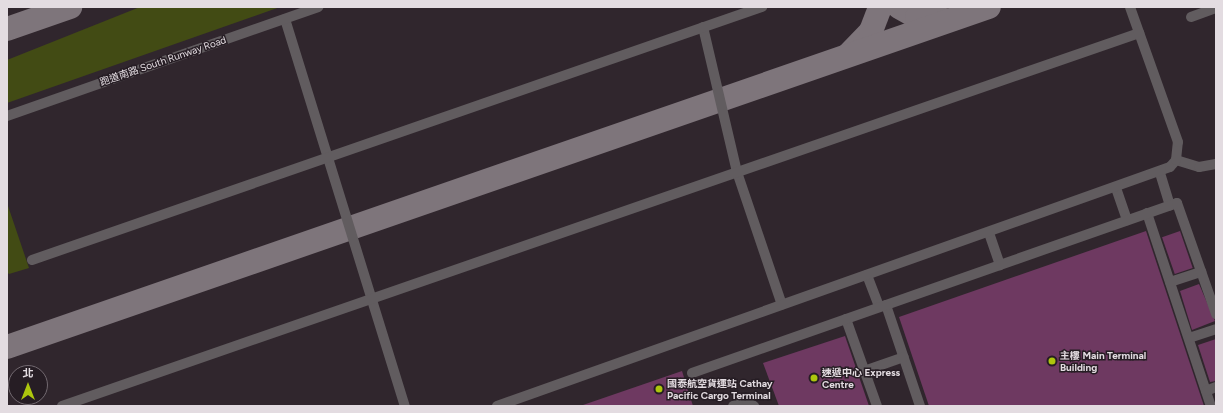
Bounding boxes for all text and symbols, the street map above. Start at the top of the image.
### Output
street label: 跑道南路 South Runway Road [98,34,228,88]
place label: 主樓 Main Terminal Building [1060,349,1146,372]
marker: 主樓 Main Terminal Building [1047,356,1057,366]
north arrow [8,365,48,405]
place label: 速遞中心 Express Centre [822,366,900,390]
text: 北 [23,367,34,380]
marker: 速遞中心 Express Centre [809,373,819,383]
place label: 國泰航空貨運站 Cathay Pacific Cargo Terminal [667,377,773,400]
marker: 國泰航空貨運站 Cathay Pacific Cargo Terminal [654,384,664,394]

